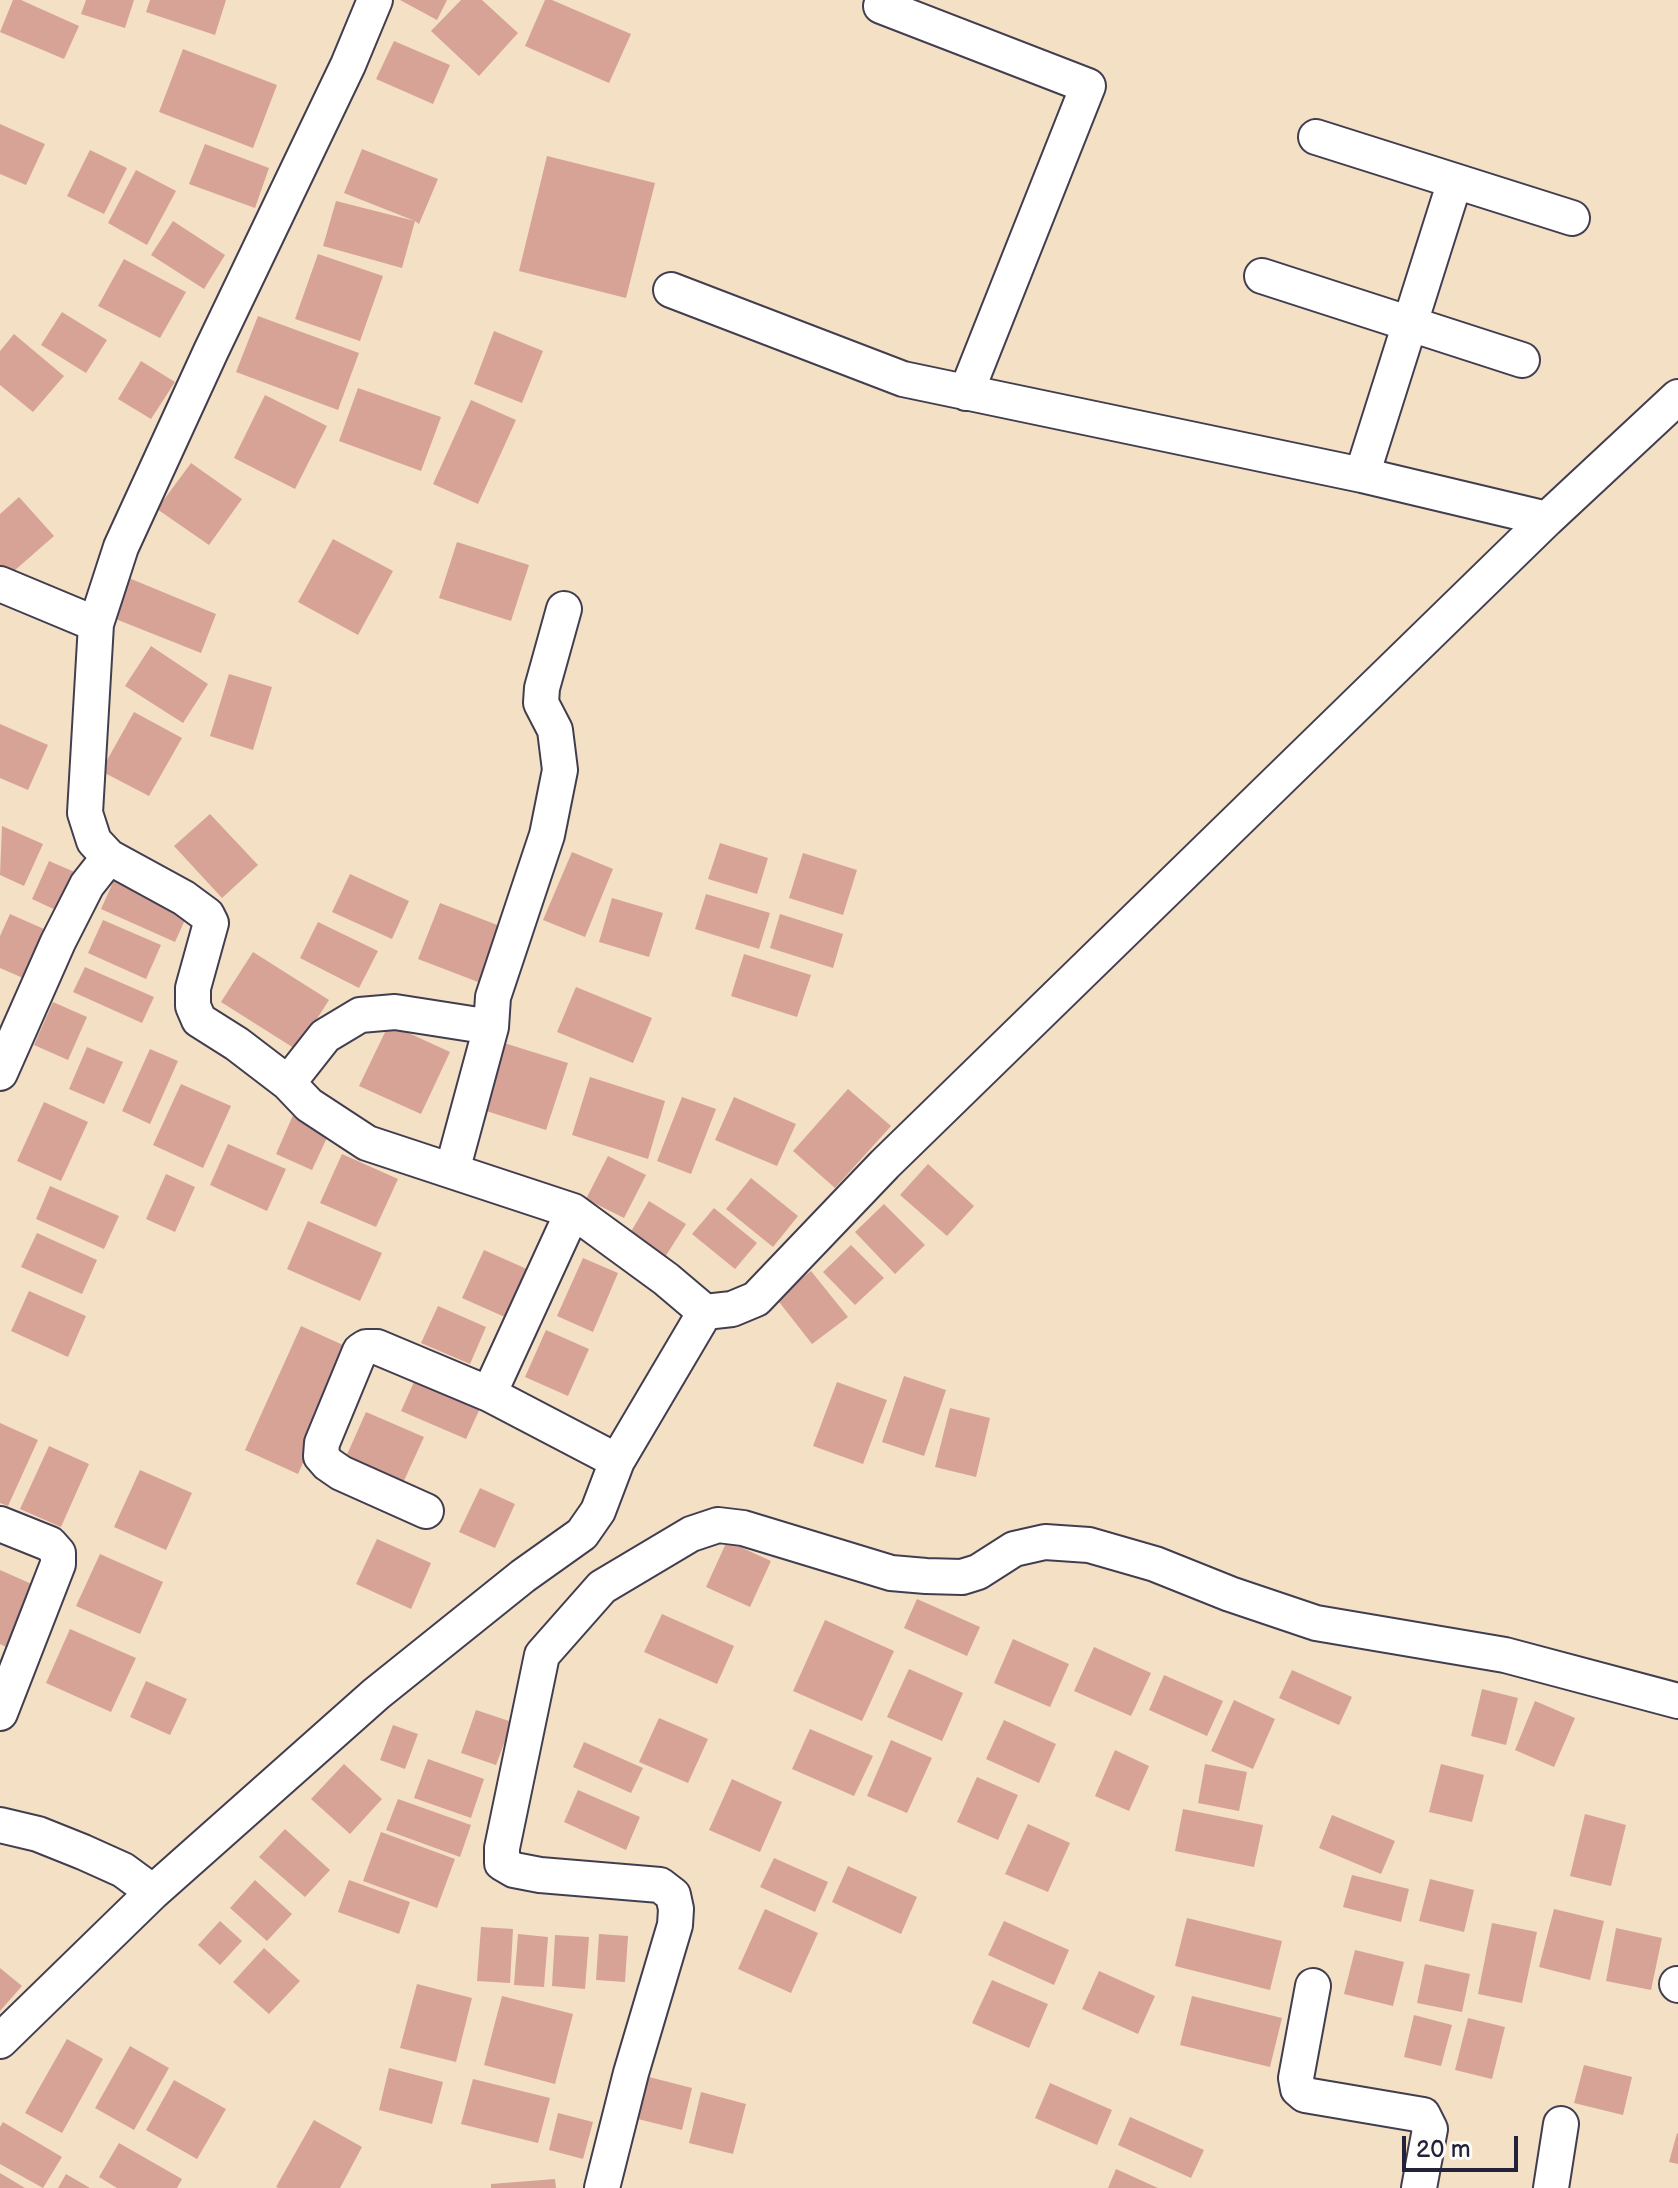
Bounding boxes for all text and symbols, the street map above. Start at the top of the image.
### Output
scale bar [1406,2120,1522,2170]
text: 20 m [1416,2135,1471,2164]

